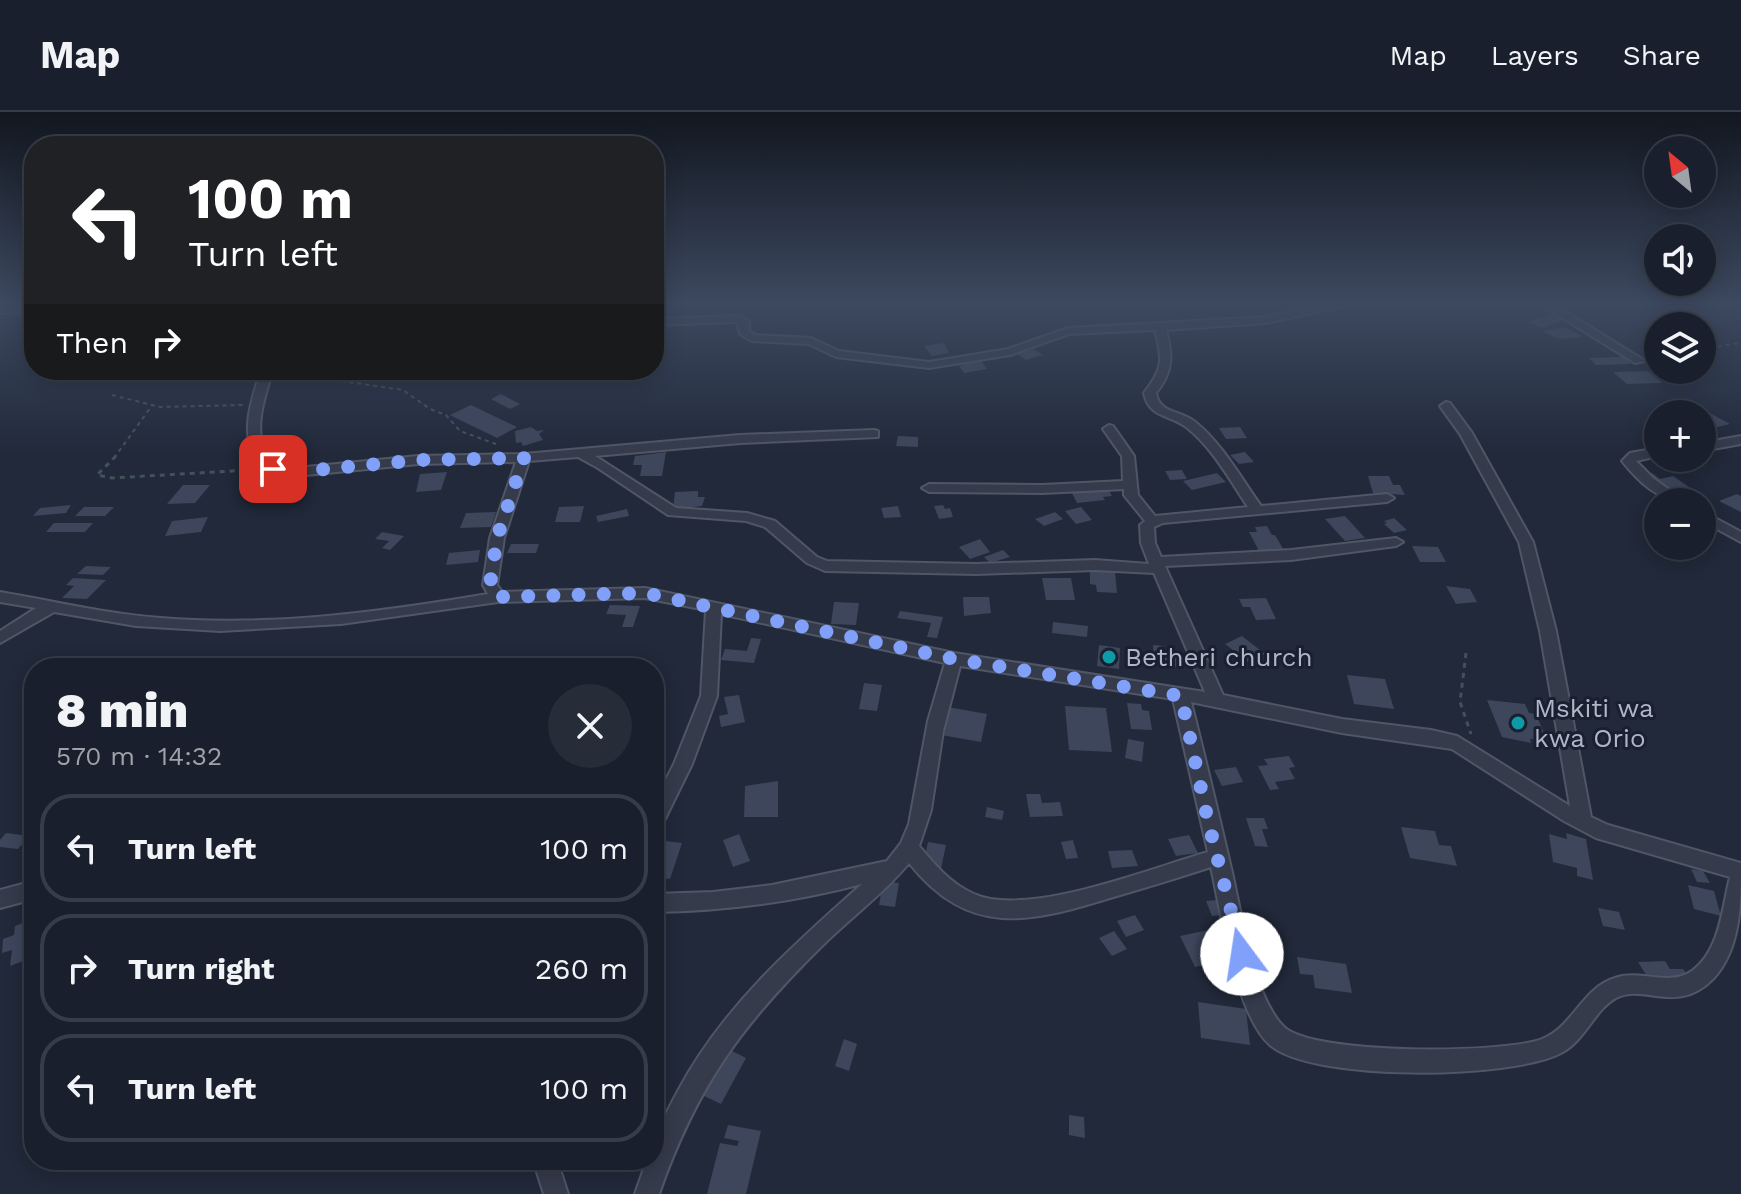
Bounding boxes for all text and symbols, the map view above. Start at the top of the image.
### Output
text: Map [40,33,120,77]
text: Map [1390,39,1447,72]
text: Layers [1491,39,1579,72]
text: Share [1623,39,1701,72]
north arrow [1644,136,1716,208]
map controls [1644,136,1716,560]
text: 100 m [188,166,353,232]
icon: left [56,168,160,272]
button: sound [1644,224,1716,296]
text: Turn left [188,233,338,275]
button: layers [1644,312,1716,384]
icon: right [144,320,188,364]
text: Then [56,325,128,360]
button: + [1644,400,1716,472]
pin [239,435,307,503]
icon: arrive [251,447,295,491]
button: − [1644,488,1716,560]
place label: Betheri church [1125,642,1313,672]
marker: Betheri church [1100,648,1118,666]
text: 8 min [56,682,188,739]
button: close [548,684,632,768]
place label: Mskiti wa kwa Orio [1534,693,1654,753]
marker: Mskiti wa kwa Orio [1509,714,1527,732]
text: 570 m · 14:32 [56,741,222,771]
icon: left [60,826,104,870]
text: Turn left [128,831,256,866]
text: 100 m [540,831,628,866]
position arrow [1200,912,1284,996]
icon: right [60,946,104,990]
text: Turn right [128,951,274,986]
text: 260 m [535,951,628,986]
icon: left [60,1066,104,1110]
text: Turn left [128,1071,256,1106]
text: 100 m [540,1071,628,1106]

